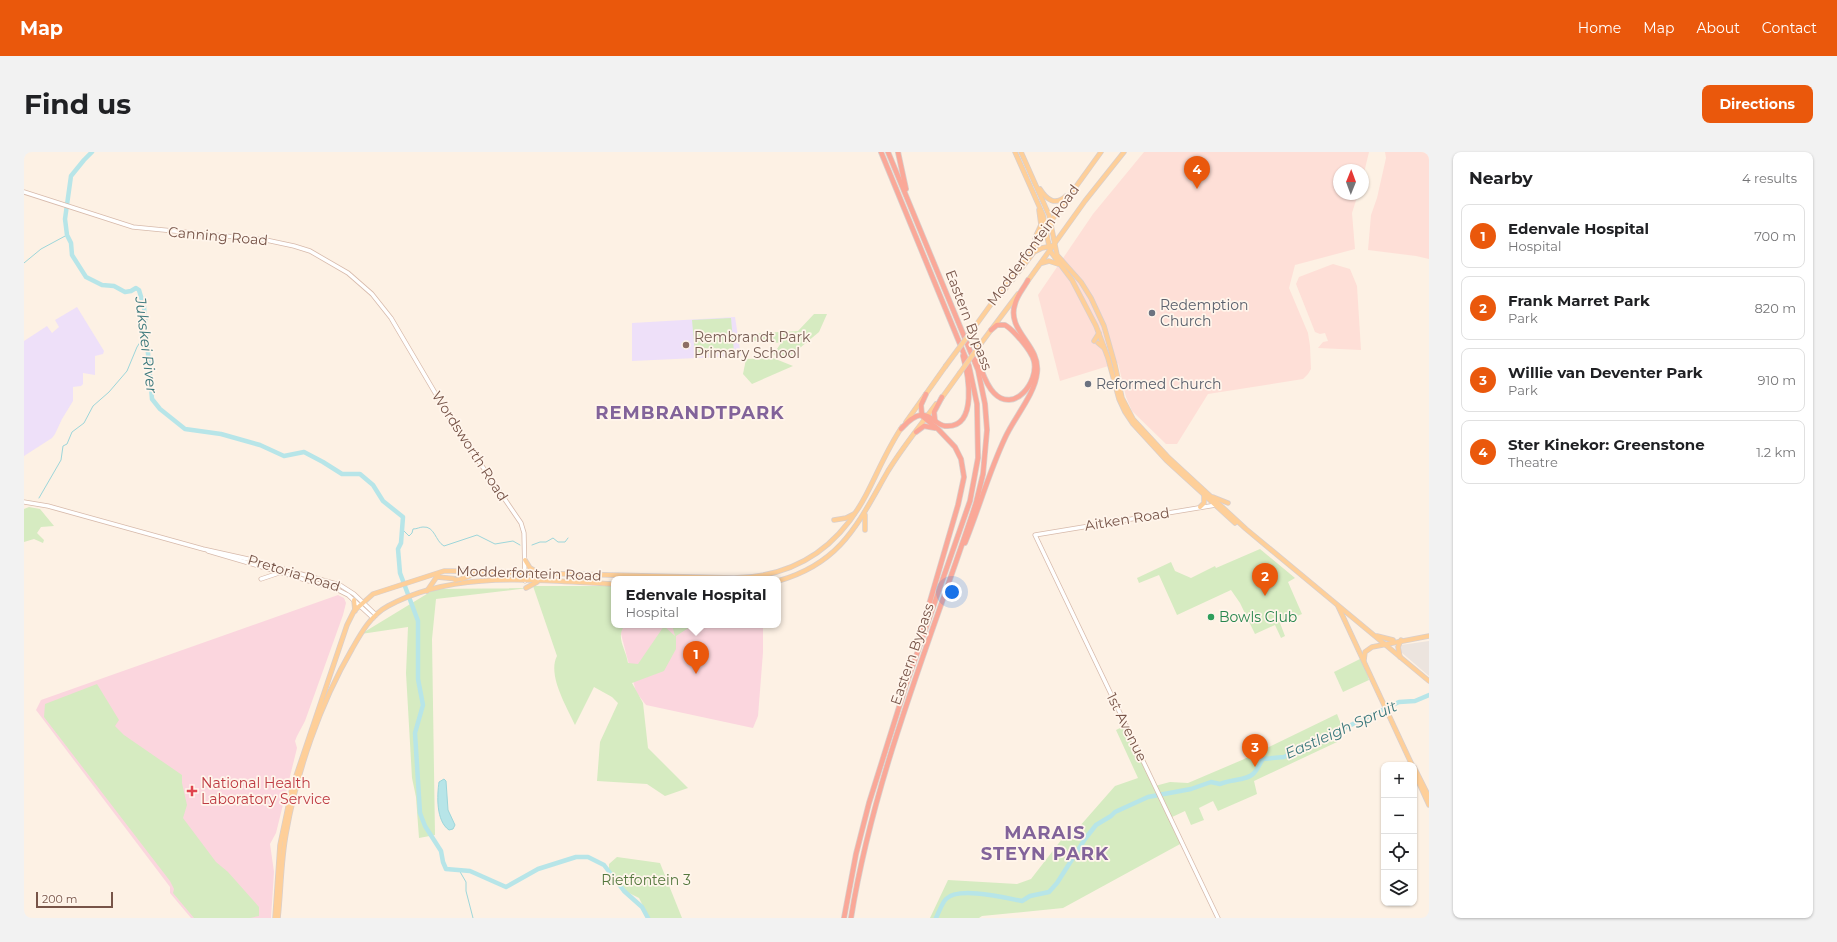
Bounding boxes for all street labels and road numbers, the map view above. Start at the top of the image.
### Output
street label: Modderfontein Road [983,181,1083,309]
street label: Canning Road [167,223,269,249]
street label: Eastern Bypass [942,267,997,373]
street label: Wordsworth Road [428,388,512,504]
street label: Aitken Road [1083,503,1171,535]
street label: Pretoria Road [246,550,342,596]
street label: Modderfontein Road [456,561,602,585]
street label: Eastern Bypass [886,601,938,707]
street label: 1st Avenue [1103,690,1151,764]

